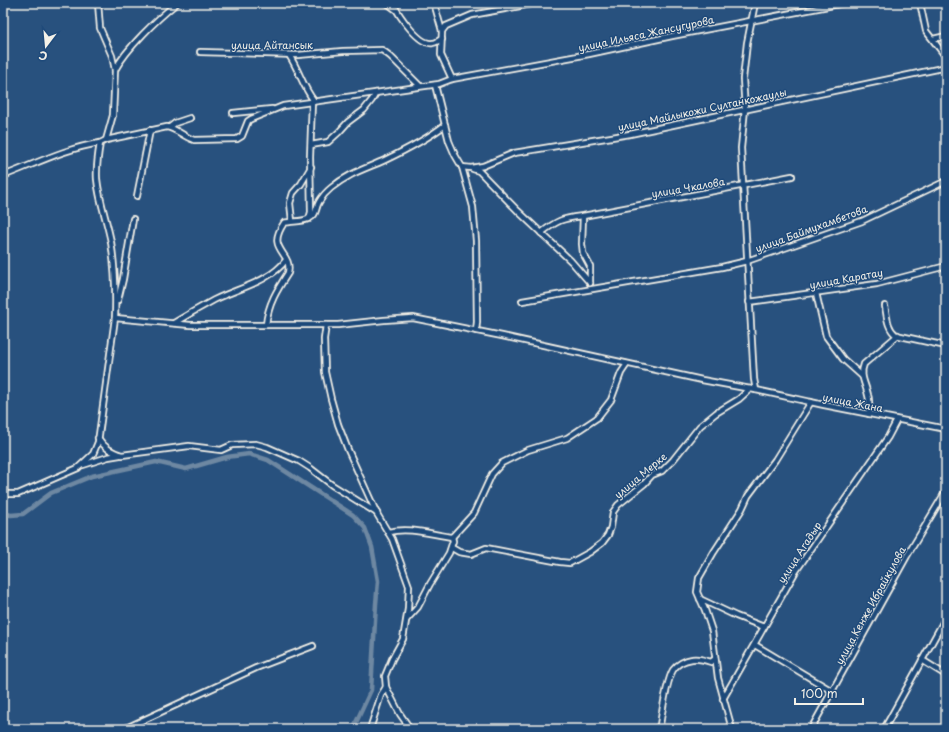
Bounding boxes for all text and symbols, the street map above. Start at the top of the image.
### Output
street label: улица Ильяса Жансугурова [577,11,716,56]
north arrow [26,26,66,66]
street label: улица Айтансык [231,37,313,52]
text: С [37,47,49,65]
street label: улица Майлыкожи Султанкожаулы [616,84,788,134]
street label: улица Чкалова [650,173,727,201]
street label: улица Баймухамбетова [753,200,870,255]
street label: улица Каратау [808,264,884,292]
street label: улица Жана [821,389,885,415]
street label: улица Мерке [610,448,670,501]
street label: улица Агадыр [774,518,824,586]
street label: улица Кенже Ибрайкулова [831,542,910,667]
scale bar [795,680,863,706]
text: 100 m [801,684,838,702]

